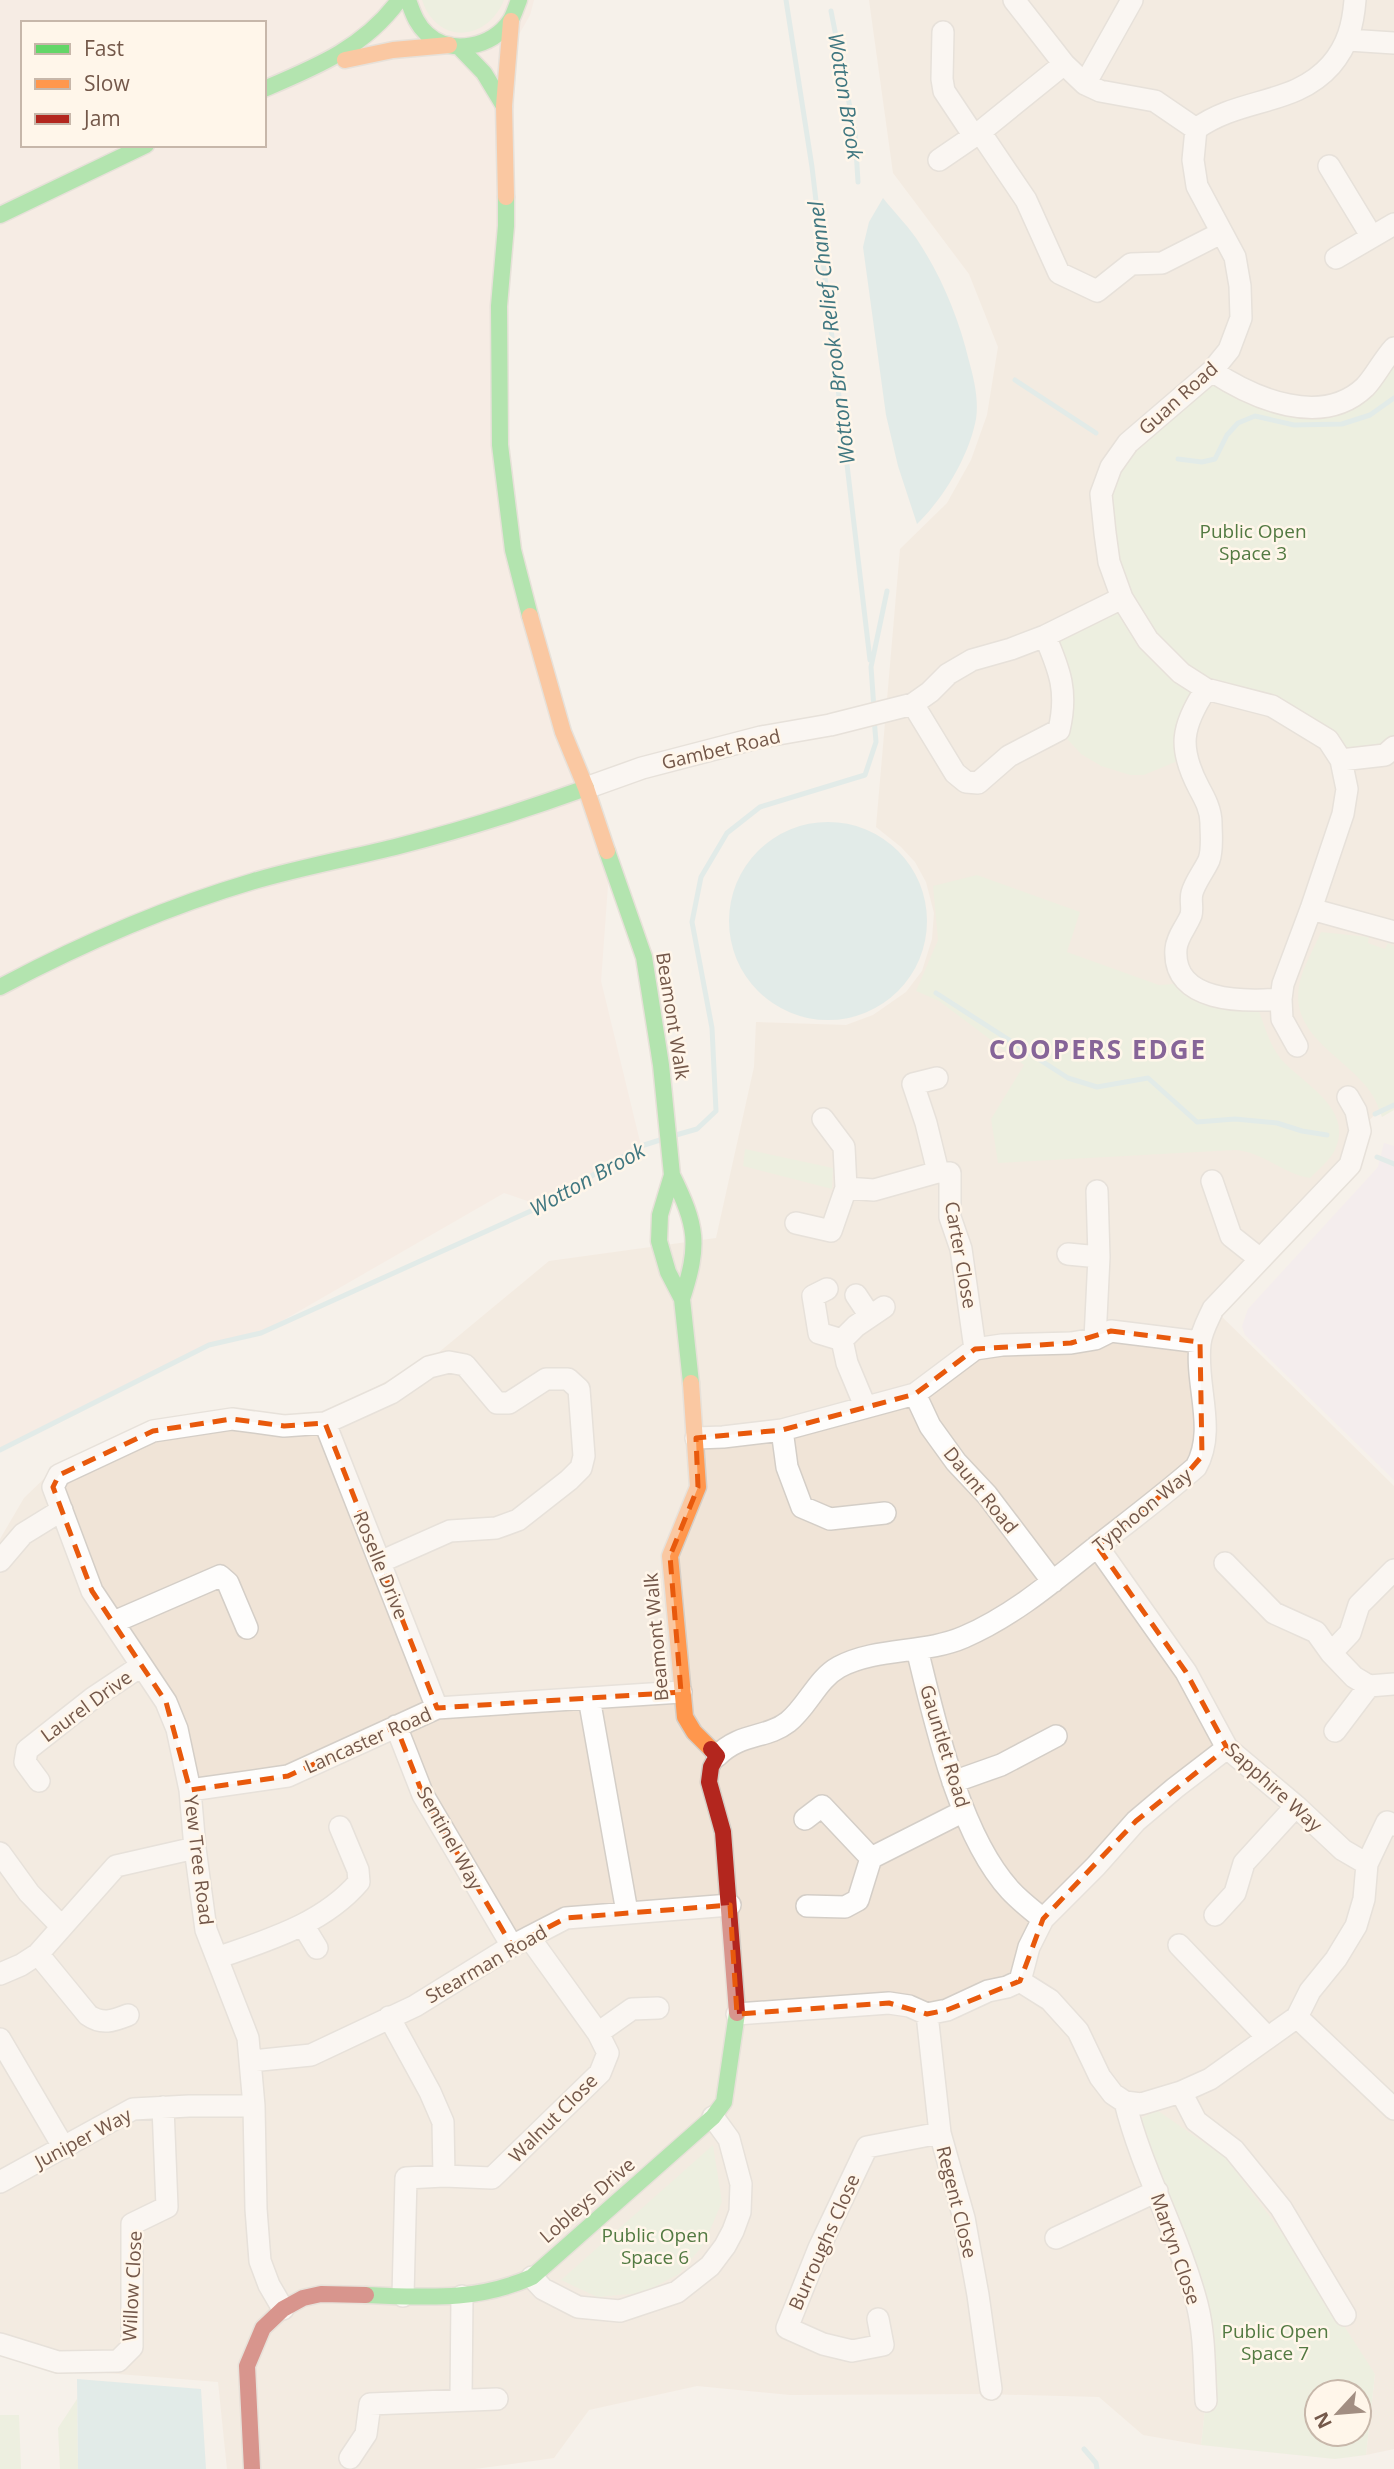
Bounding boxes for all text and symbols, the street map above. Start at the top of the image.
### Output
legend [21,21,266,147]
water label: Wotton Brook [822,31,870,162]
text: Fast [84,34,124,62]
text: Slow [84,69,130,97]
text: Jam [82,104,121,132]
water label: Wotton Brook Relief Channel [801,199,861,466]
street label: Guan Road [1133,356,1223,440]
park label: Public Open Space 3 [1199,518,1307,566]
street label: Gambet Road [659,723,783,775]
street label: Beamont Walk [650,950,696,1082]
district label: COOPERS EDGE [989,1031,1207,1067]
water label: Wotton Brook [524,1135,650,1222]
street label: Carter Close [939,1199,983,1311]
street label: Daunt Road [938,1441,1024,1539]
street label: Typhoon Way [1087,1462,1197,1558]
street label: Roselle Drive [347,1507,415,1623]
street label: Beamont Walk [637,1572,675,1702]
street label: Laurel Drive [35,1664,137,1748]
street label: Gauntlet Road [914,1681,976,1811]
street label: Lancaster Road [300,1700,436,1780]
street label: Sapphire Way [1220,1737,1328,1838]
street label: Sentinel Way [411,1782,489,1895]
street label: Yew Tree Road [178,1794,220,1926]
street label: Stearman Road [420,1919,552,2009]
street label: Walnut Close [503,2068,603,2168]
street label: Juniper Way [28,2101,136,2175]
street label: Regent Close [931,2143,983,2261]
street label: Lobleys Drive [534,2151,640,2249]
street label: Burroughs Close [782,2170,866,2314]
street label: Martyn Close [1145,2190,1207,2308]
park label: Public Open Space 6 [601,2222,709,2270]
street label: Willow Close [116,2230,148,2342]
park label: Public Open Space 7 [1221,2318,1329,2366]
north arrow [1303,2378,1373,2448]
text: N [1308,2408,1338,2433]

